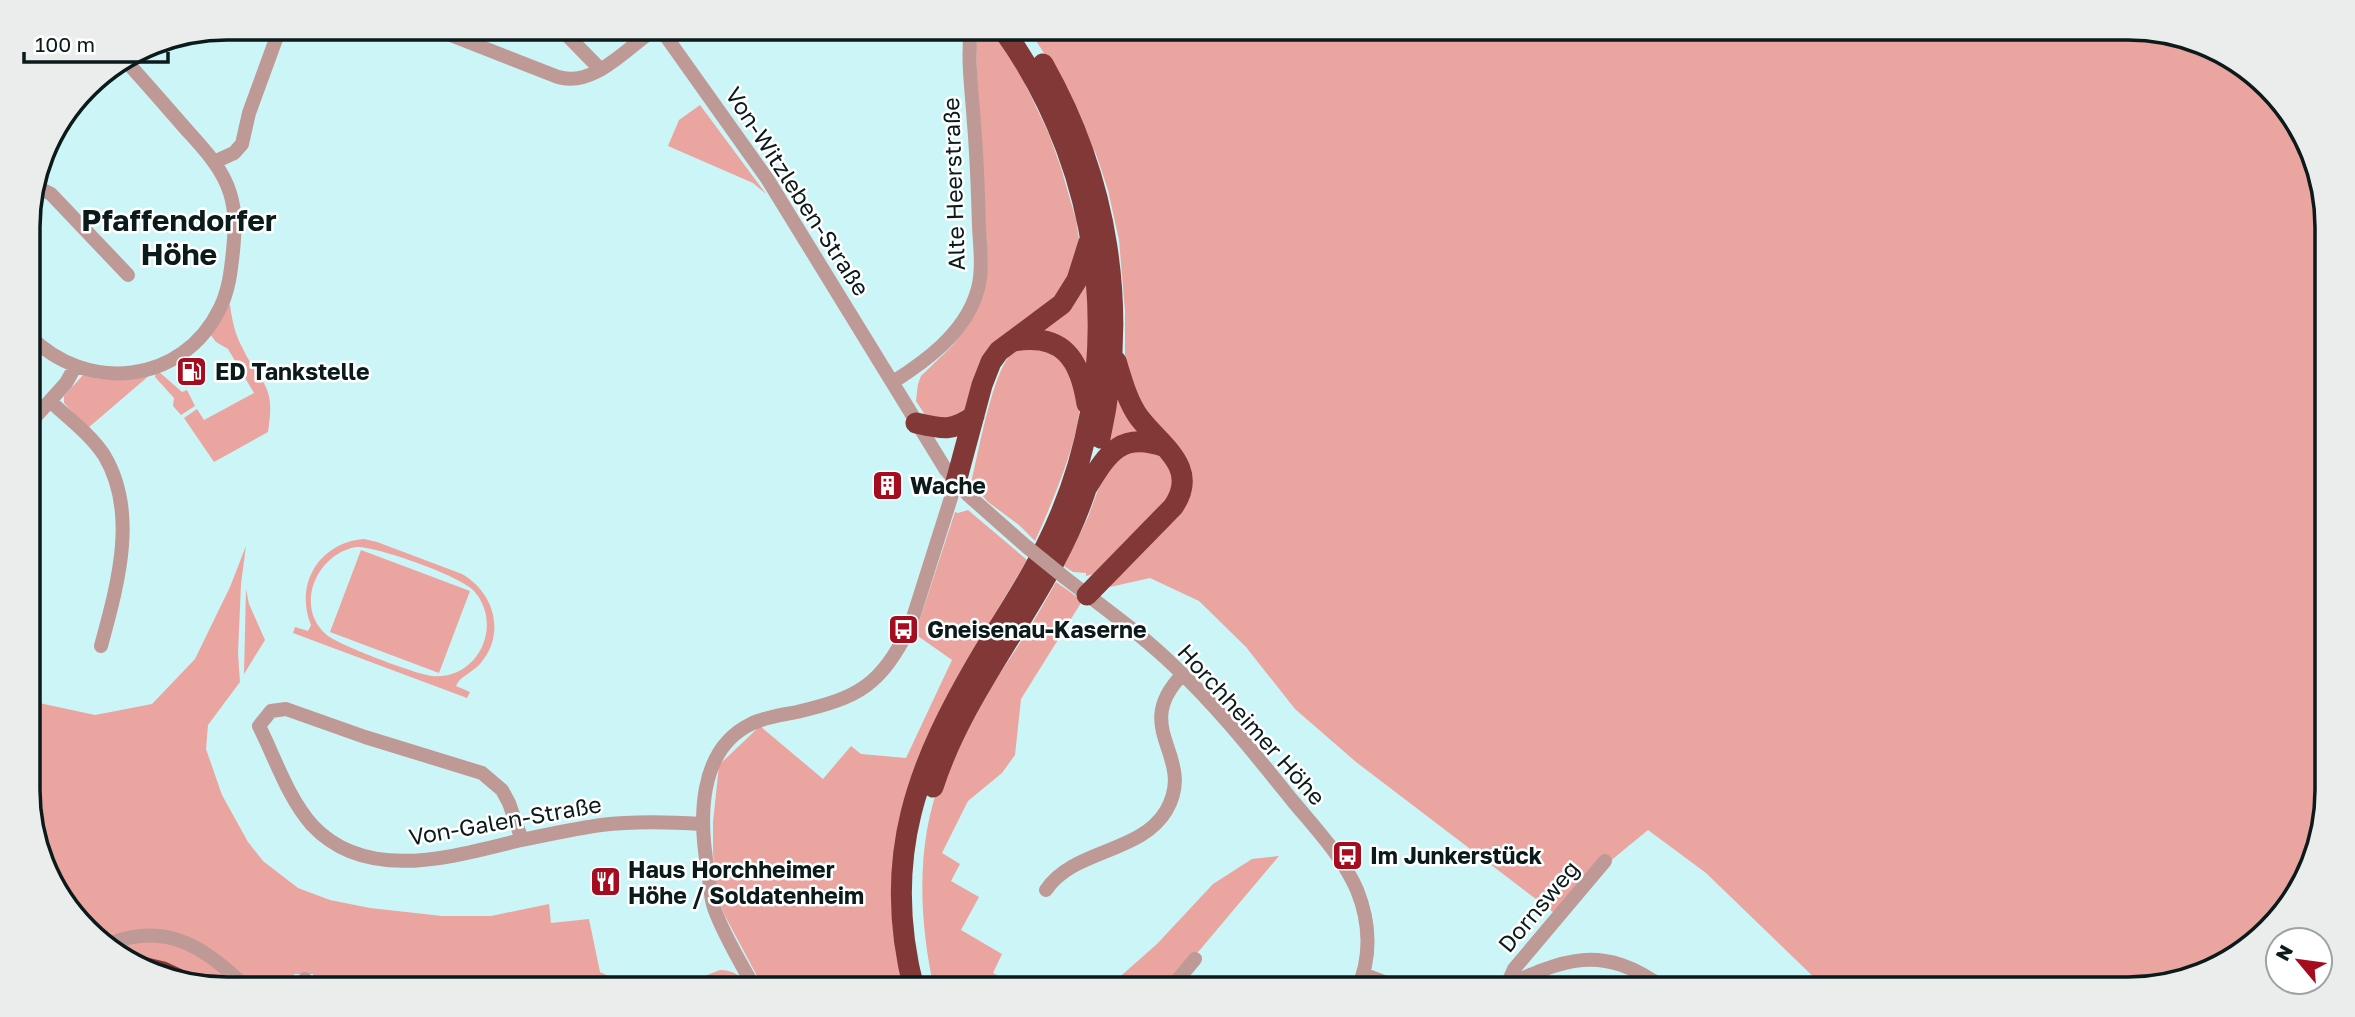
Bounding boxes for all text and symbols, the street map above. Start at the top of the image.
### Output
scale bar [24,21,168,65]
text: 100 m [35,31,95,57]
street label: Von-Witzleben-Straße [720,81,876,301]
street label: Alte Heerstraße [936,97,970,271]
district label: Pfaffendorfer Höhe [81,202,277,272]
fuel station icon: ED Tankstelle [175,354,209,388]
place label: ED Tankstelle [215,357,370,385]
building icon: Wache [870,468,904,502]
place label: Wache [910,471,986,499]
bus stop icon: Gneisenau-Kaserne [887,612,921,646]
place label: Gneisenau-Kaserne [927,615,1147,643]
street label: Horchheimer Höhe [1172,638,1332,810]
street label: Von-Galen-Straße [406,789,604,851]
bus stop icon: Im Junkerstück [1330,838,1364,872]
place label: Im Junkerstück [1370,841,1543,869]
street label: Dornsweg [1492,854,1584,958]
place label: Haus Horchheimer Höhe / Soldatenheim [628,855,864,909]
restaurant icon: Haus Horchheimer Höhe / Soldatenheim [588,865,622,899]
north arrow [2264,926,2334,996]
text: N [2270,941,2297,964]

